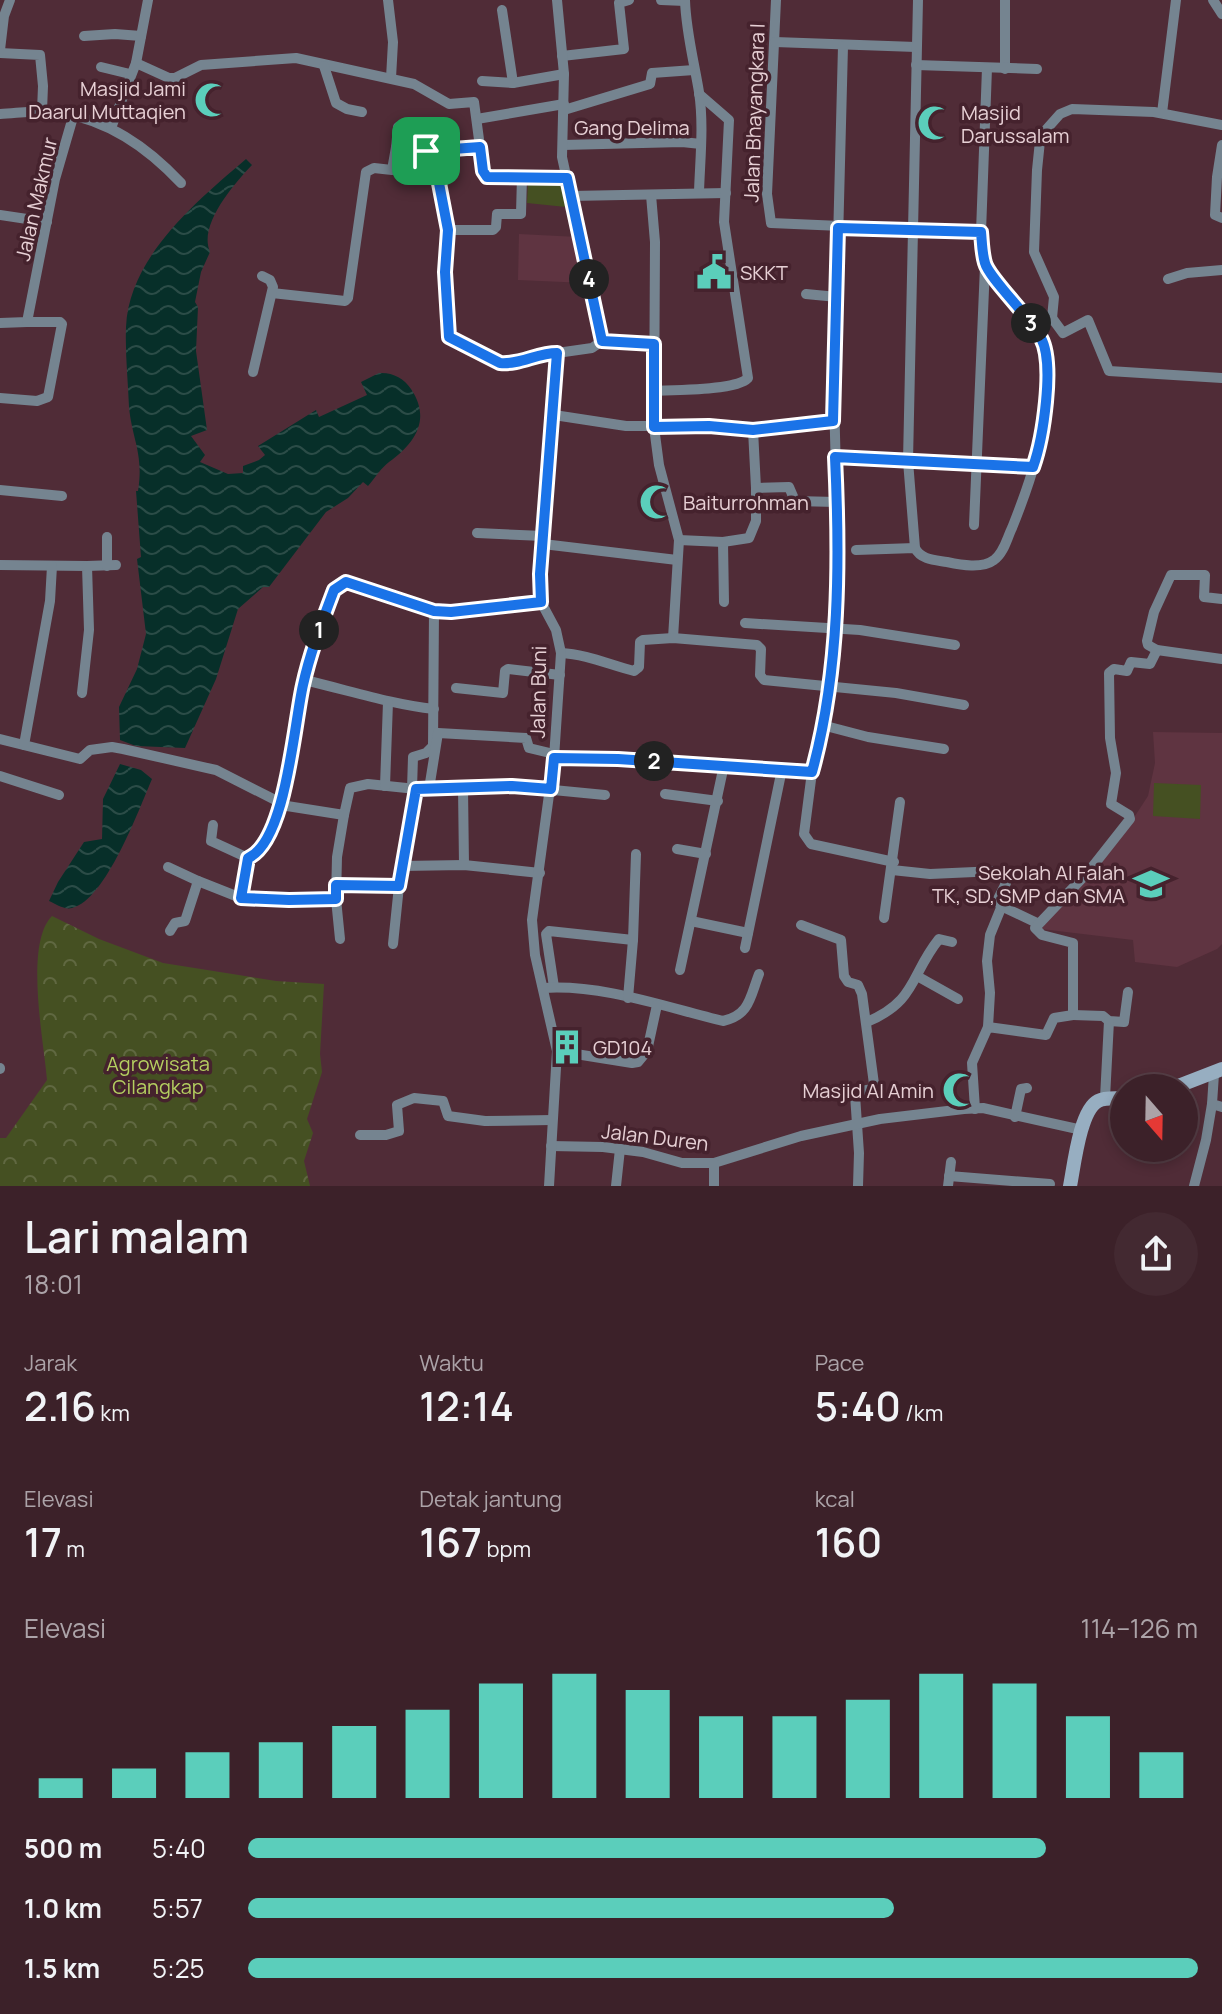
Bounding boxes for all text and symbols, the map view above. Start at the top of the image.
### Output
street label: Jalan Bhayangkara I [737,23,771,203]
place label: Masjid Jami Daarul Muttaqien [28,75,186,125]
mosque icon: Masjid Jami Daarul Muttaqien [193,81,231,119]
place label: Masjid Darussalam [961,99,1069,149]
mosque icon: Masjid Darussalam [916,104,954,142]
street label: Gang Delima [574,114,690,141]
pin [392,117,460,185]
icon: arrive [404,129,448,173]
street label: Jalan Makmur [9,135,63,263]
public building icon: SKKT [695,253,733,291]
pin: 4 [569,259,609,299]
place label: SKKT [740,259,788,286]
text: 4 [582,264,596,294]
pin: 3 [1011,303,1051,343]
text: 3 [1025,308,1037,338]
mosque icon: Baiturrohman [638,483,676,521]
place label: Baiturrohman [683,489,809,516]
pin: 1 [299,610,339,650]
text: 1 [314,615,324,645]
street label: Jalan Buni [524,645,552,739]
pin: 2 [634,741,674,781]
text: 2 [647,746,661,776]
place label: Sekolah Al Falah TK, SD, SMP dan SMA [932,859,1125,909]
school or university icon: Sekolah Al Falah TK, SD, SMP dan SMA [1132,865,1170,903]
building icon: GD104 [548,1028,586,1066]
place label: GD104 [593,1034,652,1061]
park label: Agrowisata Cilangkap [106,1050,210,1100]
mosque icon: Masjid Al Amin [941,1071,979,1109]
north arrow [1110,1074,1198,1162]
map controls [1110,1074,1198,1162]
place label: Masjid Al Amin [803,1077,934,1104]
street label: Jalan Duren [600,1117,710,1157]
text: Lari malam [24,1206,249,1266]
button: share [1114,1212,1198,1296]
text: 18:01 [24,1266,83,1302]
text: Jarak [24,1348,77,1378]
text: Waktu [419,1348,484,1378]
text: Pace [815,1348,864,1378]
text: 2.16 [24,1378,96,1433]
text: 12:14 [419,1378,514,1433]
text: 5:40 [815,1378,901,1433]
text: km [96,1398,130,1428]
text: /km [901,1398,943,1428]
text: Elevasi [24,1484,94,1514]
text: Detak jantung [419,1484,562,1514]
text: kcal [815,1484,855,1514]
text: 17 [24,1514,62,1569]
text: 167 [419,1514,482,1569]
text: 160 [815,1514,882,1569]
text: m [62,1534,85,1564]
text: bpm [482,1534,531,1564]
text: Elevasi [24,1610,106,1646]
text: 114–126 m [1081,1610,1198,1646]
text: 500 m [24,1830,102,1866]
text: 5:40 [152,1830,206,1866]
text: 1.0 km [24,1890,102,1926]
text: 5:57 [152,1890,203,1926]
text: 1.5 km [24,1950,100,1986]
text: 5:25 [152,1950,205,1986]

